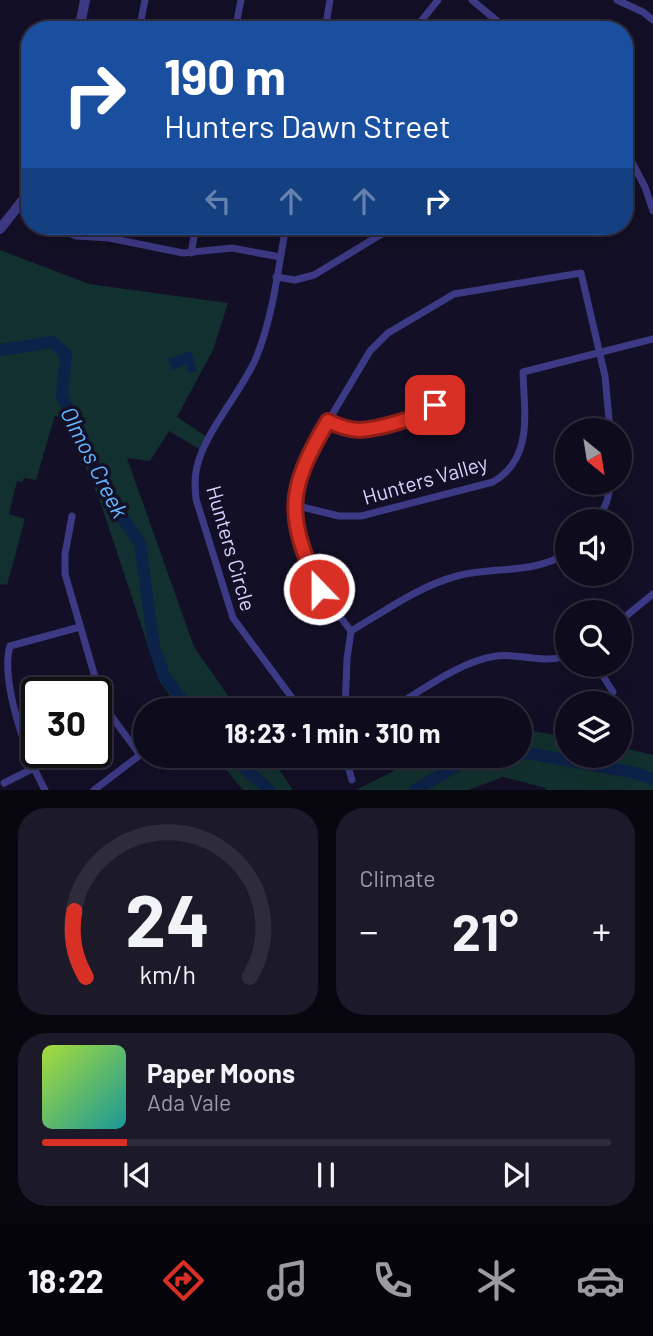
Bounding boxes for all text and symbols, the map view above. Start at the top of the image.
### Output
text: 190 m [164,46,286,105]
icon: right [49,49,140,140]
text: Hunters Dawn Street [164,106,451,144]
icon: left [199,182,237,220]
icon: ahead [272,182,310,220]
icon: ahead [345,182,383,220]
icon: right [418,182,456,220]
pin [405,375,465,435]
icon: arrive [416,386,454,424]
water label: Olmos Creek [55,402,135,522]
north arrow [555,418,632,495]
map controls [555,418,632,768]
street label: Hunters Valley [360,449,491,509]
street label: Hunters Circle [202,482,262,614]
button: sound [555,509,632,586]
position arrow [282,552,356,626]
button: search [555,600,632,677]
speed limit sign: 30 [21,677,112,768]
button: layers [555,691,632,768]
text: 18:23 · 1 min · 310 m [225,717,440,748]
text: Climate [360,864,436,892]
text: 24 [125,875,210,963]
text: 21° [452,899,519,961]
text: − [360,907,379,953]
text: + [592,907,611,953]
text: km/h [139,959,196,989]
text: Paper Moons [147,1057,295,1088]
text: Ada Vale [147,1088,231,1116]
icon: previous [118,1156,156,1194]
icon: pause [307,1156,345,1194]
icon: next [497,1156,535,1194]
icon: directions [159,1256,208,1305]
icon: music [263,1256,312,1305]
icon: phone [368,1256,417,1305]
icon: climate [472,1256,521,1305]
icon: car [576,1256,625,1305]
text: 18:22 [28,1261,104,1299]

